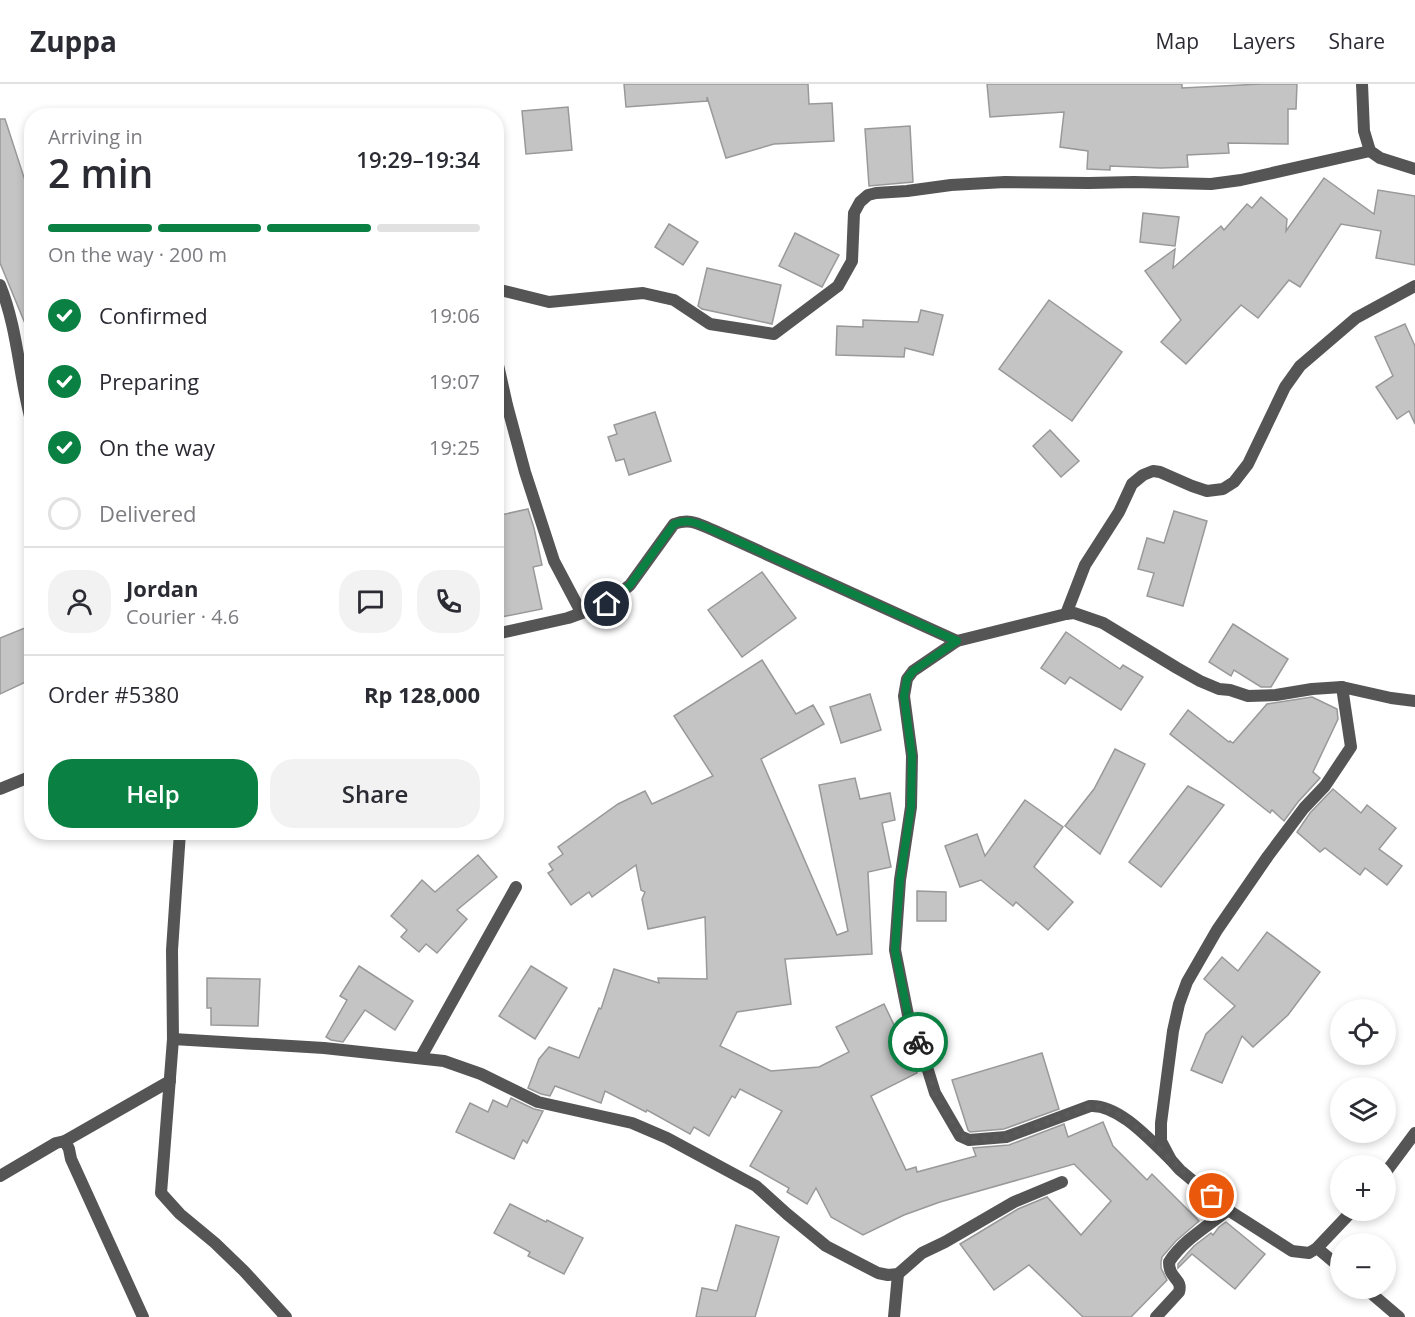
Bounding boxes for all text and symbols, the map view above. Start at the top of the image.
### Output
text: Zuppa [30,22,117,60]
text: Map [1156,27,1199,55]
text: Layers [1232,27,1296,55]
text: Share [1329,27,1385,55]
text: Arriving in [48,123,143,150]
text: 19:29–19:34 [356,144,480,174]
text: 2 min [48,146,153,199]
text: On the way · 200 m [48,241,227,268]
icon: check [48,299,81,332]
text: Confirmed [99,300,208,330]
text: 19:06 [429,302,480,329]
icon: check [48,365,81,398]
text: Preparing [99,366,199,396]
text: 19:07 [429,368,480,395]
icon: check [48,431,81,464]
text: On the way [99,432,215,462]
text: 19:25 [429,434,480,461]
text: Delivered [99,498,197,528]
button: person [48,570,111,633]
button: chat [339,570,402,633]
button: phone [417,570,480,633]
text: Jordan [126,573,199,603]
pin [581,578,632,629]
icon: home [590,587,623,620]
text: Courier · 4.6 [126,603,239,630]
text: Order #5380 [48,679,179,709]
text: Rp 128,000 [364,679,480,709]
button: Help [48,759,258,828]
button: Share [270,759,480,828]
map controls [1330,999,1396,1299]
button: locate [1330,999,1396,1065]
courier [888,1012,948,1072]
icon: bike [902,1026,935,1059]
button: layers [1330,1077,1396,1143]
button: + [1330,1155,1396,1221]
pin [1186,1170,1237,1221]
icon: bag [1195,1179,1228,1212]
button: − [1330,1233,1396,1299]

